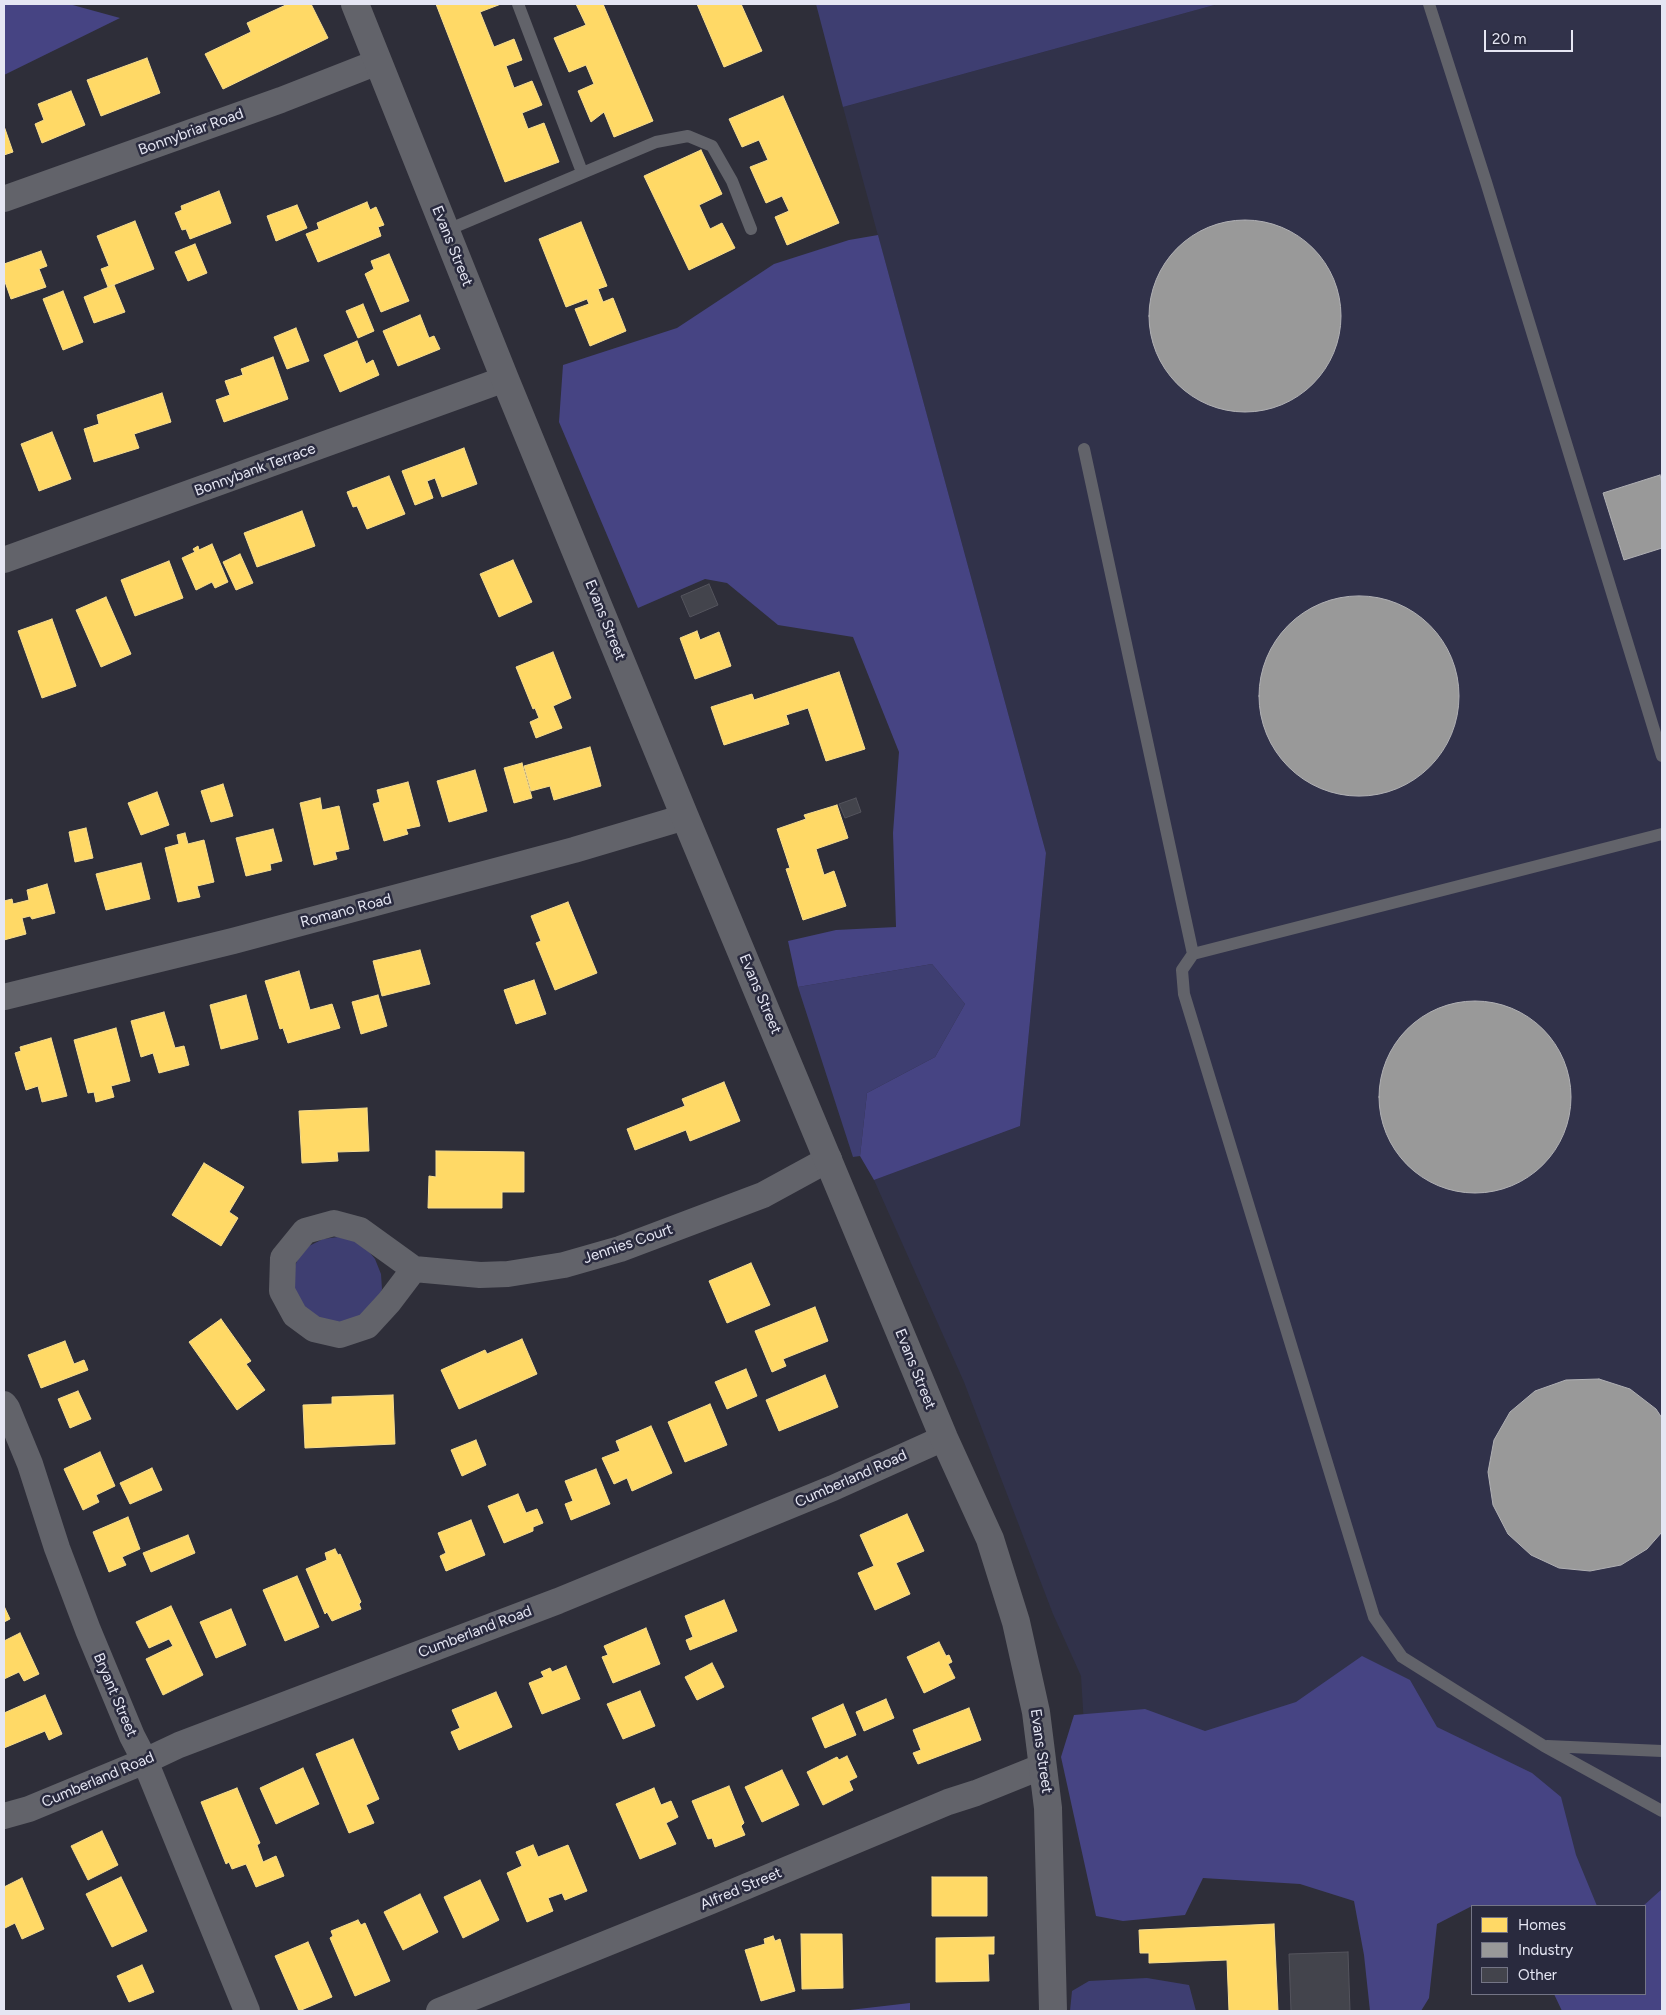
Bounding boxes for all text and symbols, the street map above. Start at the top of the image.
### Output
scale bar [1486,20,1575,52]
text: 20 m [1492,30,1526,48]
street label: Bonnybriar Road [136,105,246,159]
street label: Evans Street [428,203,476,289]
street label: Bonnybank Terrace [192,440,318,500]
street label: Evans Street [581,577,629,663]
street label: Romano Road [298,890,394,932]
street label: Evans Street [735,951,785,1037]
street label: Jennies Court [581,1220,675,1268]
street label: Evans Street [891,1326,939,1412]
street label: Cumberland Road [792,1446,910,1512]
street label: Cumberland Road [416,1602,534,1662]
street label: Bryant Street [89,1650,141,1740]
street label: Evans Street [1026,1708,1056,1794]
street label: Cumberland Road [39,1748,157,1812]
street label: Alfred Street [698,1864,784,1914]
legend [1471,1905,1646,1995]
text: Homes [1518,1916,1566,1934]
text: Industry [1518,1941,1573,1959]
text: Other [1518,1966,1557,1984]

